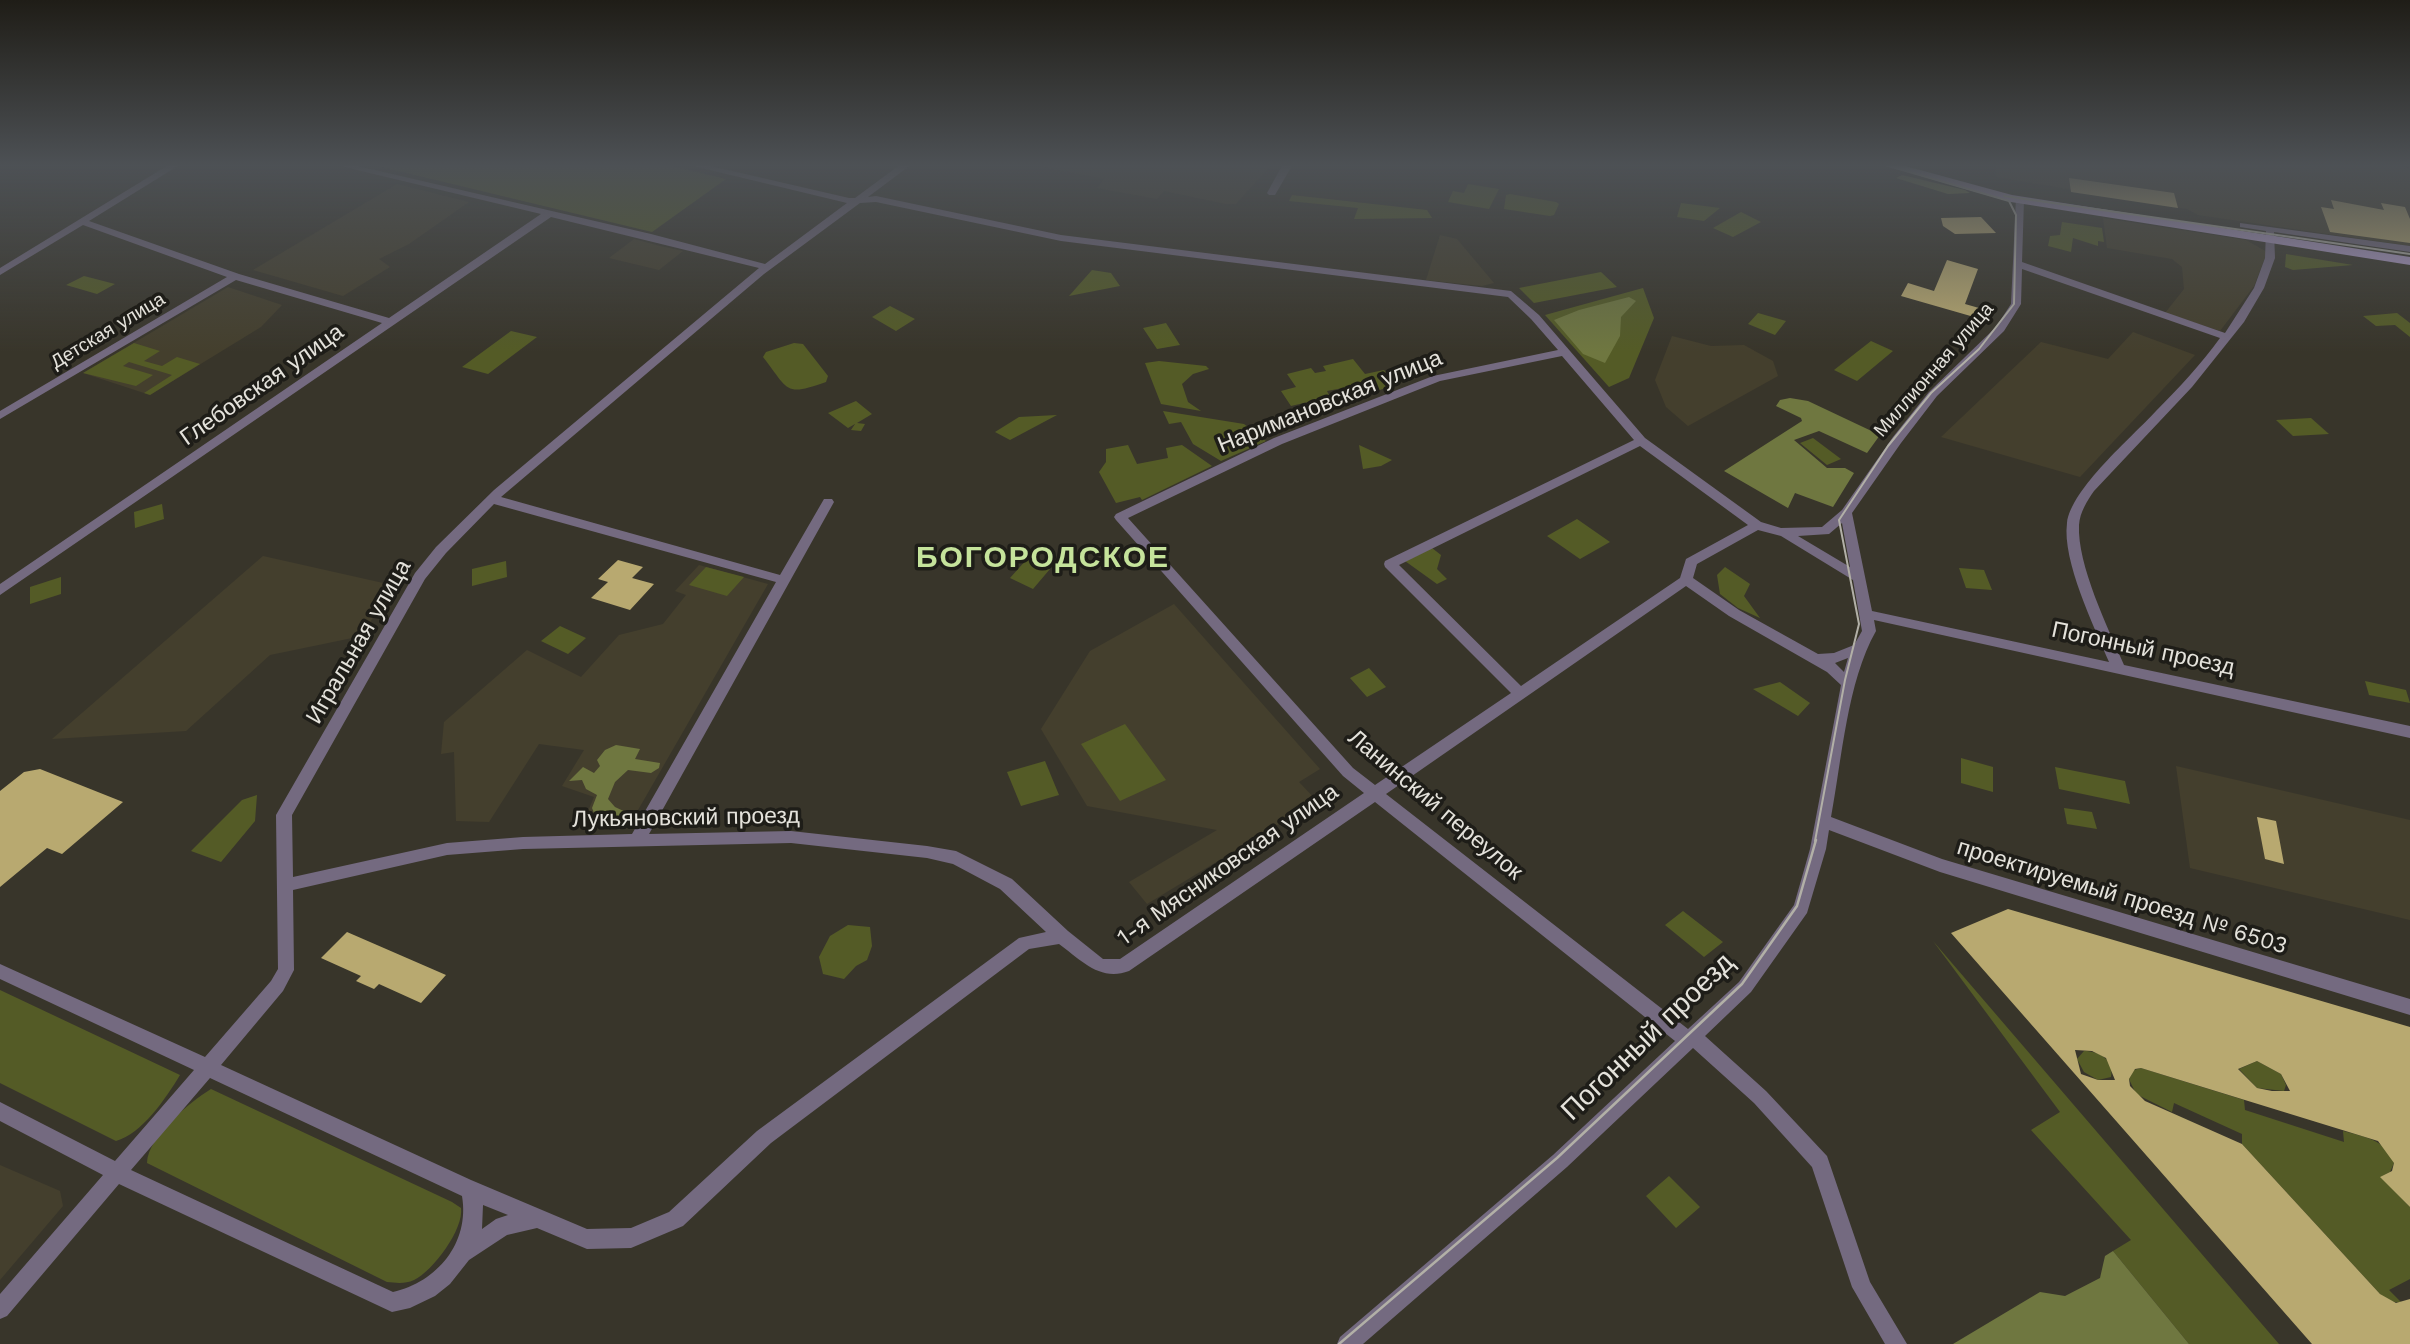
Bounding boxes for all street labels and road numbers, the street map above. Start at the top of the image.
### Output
street label: Детская улица [47,288,169,374]
street label: Миллионная улица [1870,298,1998,442]
street label: Глебовская улица [175,318,349,452]
street label: Наримановская улица [1214,344,1446,460]
street label: Игральная улица [301,555,417,729]
street label: Погонный проезд [2049,616,2237,682]
street label: Ланинский переулок [1342,724,1528,886]
street label: 1-я Мясниковская улица [1112,778,1344,952]
street label: Лукьяновский проезд [572,802,800,834]
street label: проектируемый проезд № 6503 [1954,834,2290,960]
street label: Погонный проезд [1555,946,1741,1128]

